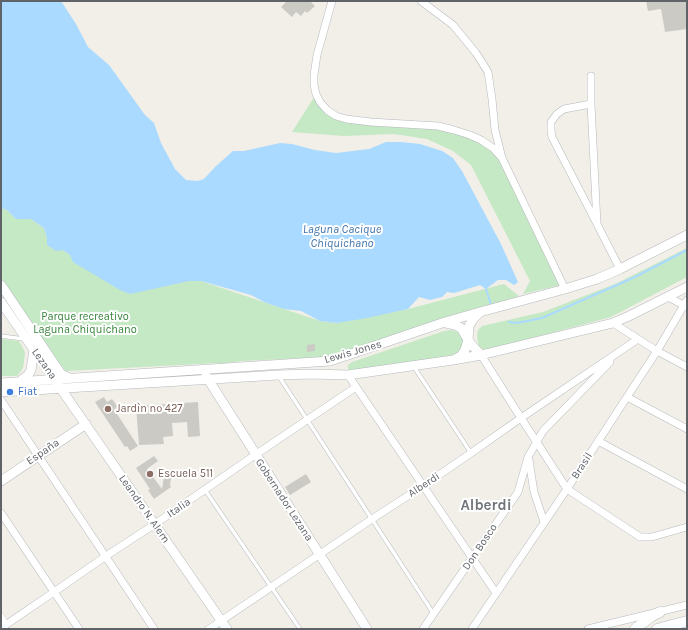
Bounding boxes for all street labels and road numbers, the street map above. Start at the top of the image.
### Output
street label: Lewis Jones [323,338,383,366]
street label: Lezana [29,346,59,382]
street label: España [24,436,62,468]
street label: Brasil [569,450,595,482]
street label: Gobernador Lezana [252,456,316,544]
street label: Alberdi [406,470,442,500]
street label: Leandro N. Alem [116,472,172,546]
street label: Italia [165,495,193,521]
street label: Don Bosco [460,521,500,573]

